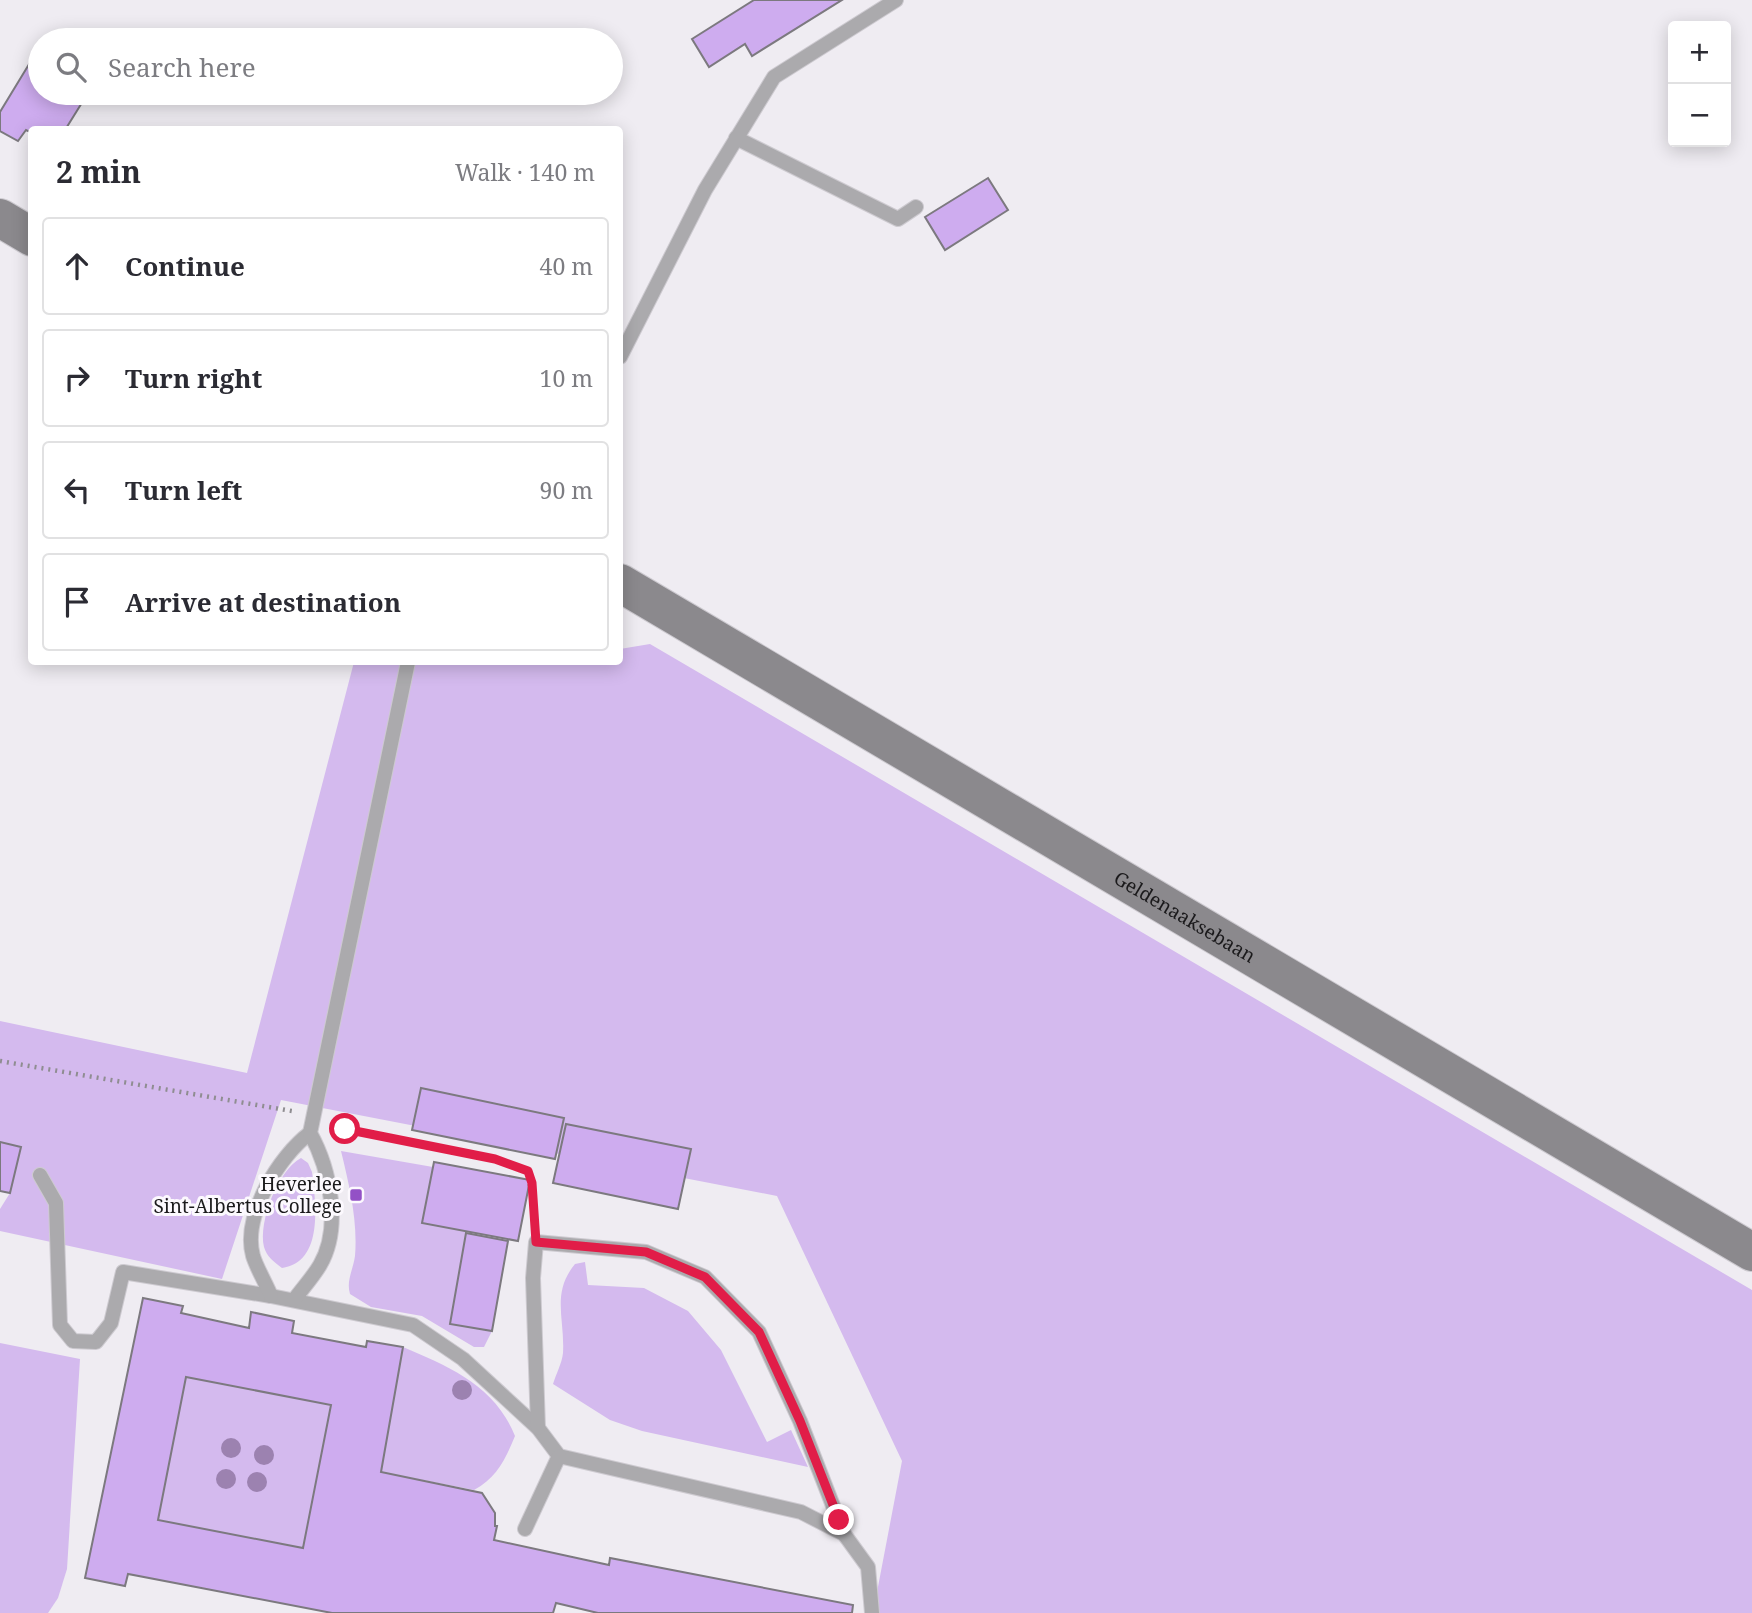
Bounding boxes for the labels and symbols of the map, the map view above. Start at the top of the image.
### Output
street label: Geldenaaksebaan [1109,865,1260,969]
route start [329,1113,360,1144]
place label: Heverlee Sint-Albertus College [153,1171,342,1219]
marker: Heverlee Sint-Albertus College [348,1187,364,1203]
route end [823,1504,854,1535]

